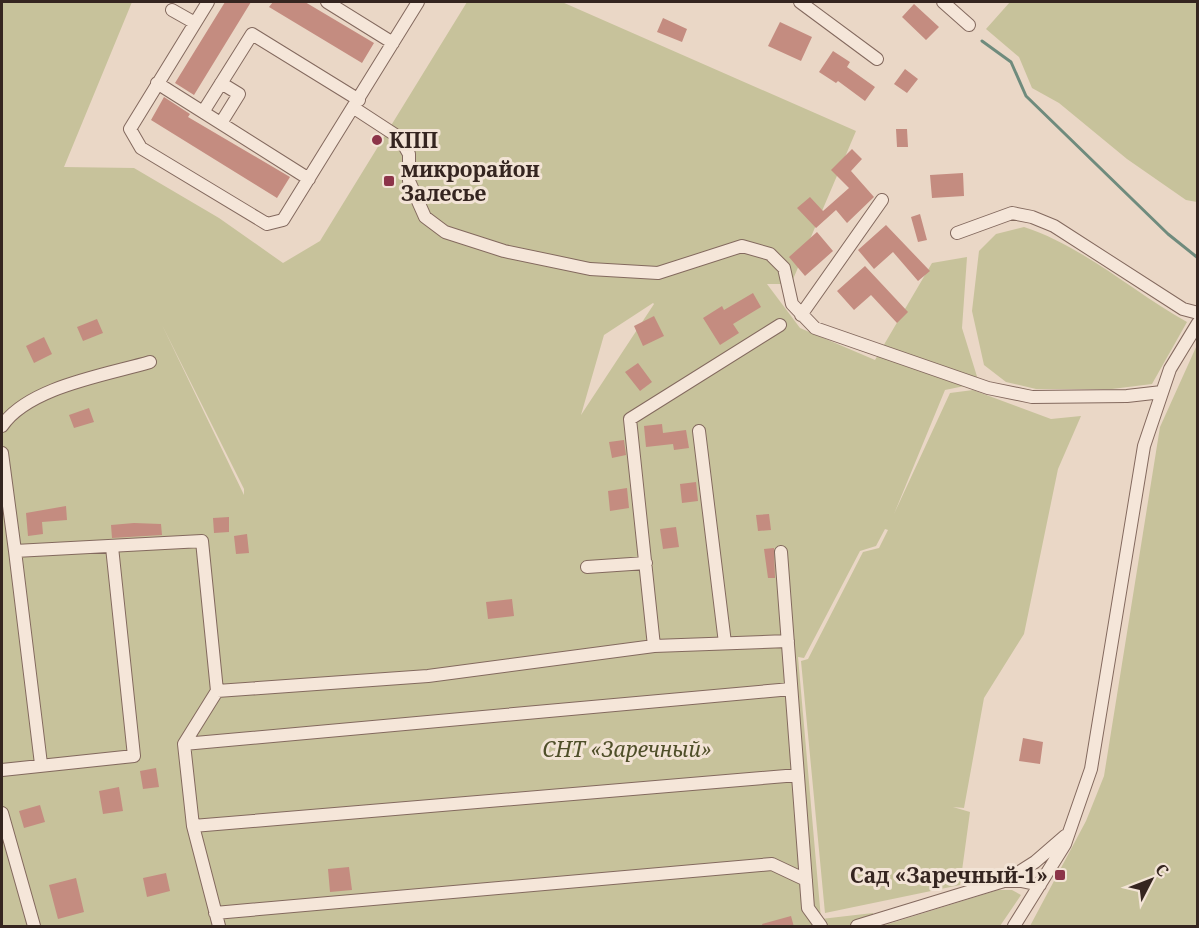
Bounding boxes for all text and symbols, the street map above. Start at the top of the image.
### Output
place label: КПП [389,126,438,154]
marker: КПП [370,133,384,147]
place label: микрорайон Залесье [401,155,540,207]
marker: микрорайон Залесье [382,174,396,188]
park label: СНТ «Заречный» [542,735,712,763]
north arrow [1121,850,1181,910]
text: С [1150,859,1174,881]
place label: Сад «Заречный-1» [850,861,1048,889]
marker: Сад «Заречный-1» [1053,868,1067,882]

